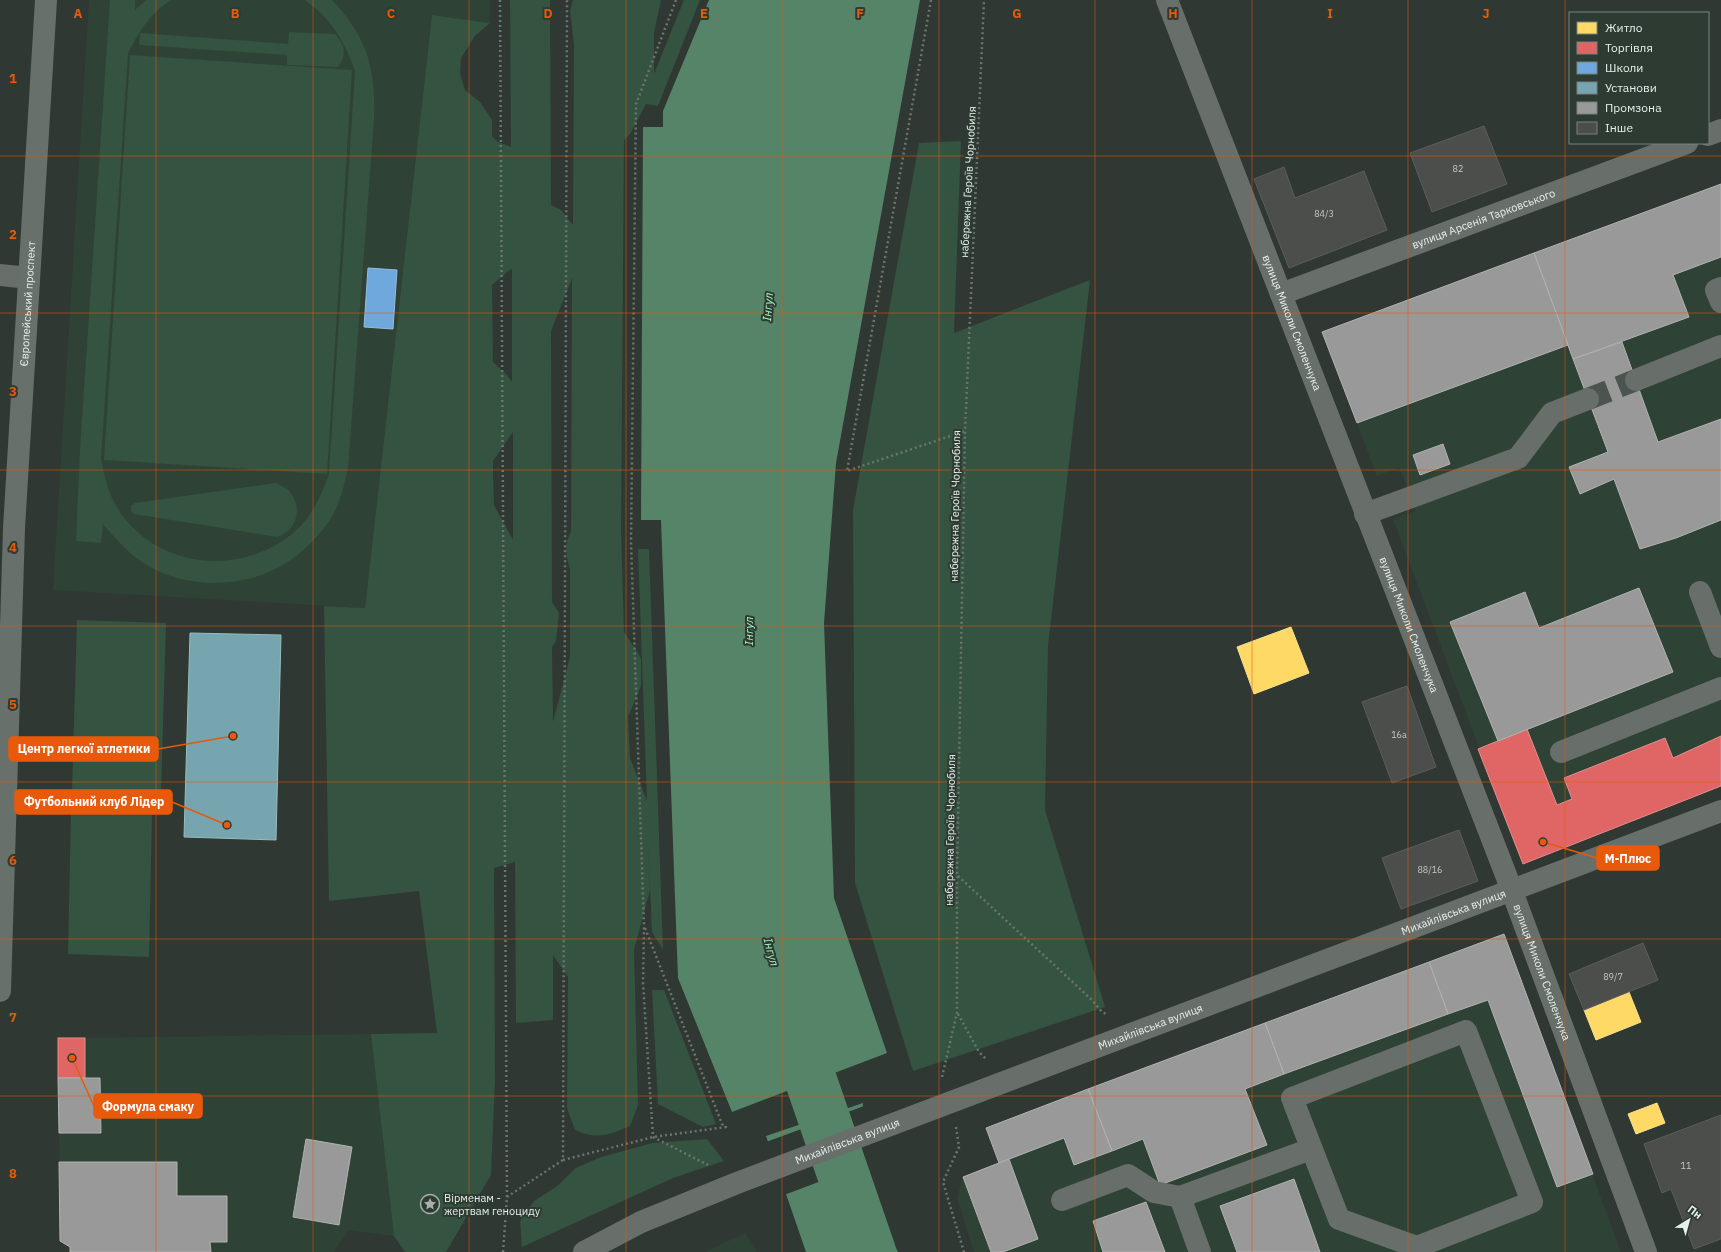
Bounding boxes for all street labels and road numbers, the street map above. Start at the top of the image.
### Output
street label: набережна Героїв Чорнобиля [957,106,979,258]
street label: вулиця Арсенія Тарковського [1410,186,1557,252]
street label: Європейський проспект [17,241,38,367]
street label: вулиця Миколи Смоленчука [1259,253,1325,393]
street label: набережна Героїв Чорнобиля [947,430,963,582]
street label: вулиця Миколи Смоленчука [1376,555,1442,695]
street label: набережна Героїв Чорнобиля [942,754,958,906]
street label: Михайлівська вулиця [1399,886,1508,938]
street label: вулиця Миколи Смоленчука [1510,902,1574,1042]
street label: Михайлівська вулиця [1096,1001,1205,1053]
street label: Михайлівська вулиця [793,1115,902,1167]

